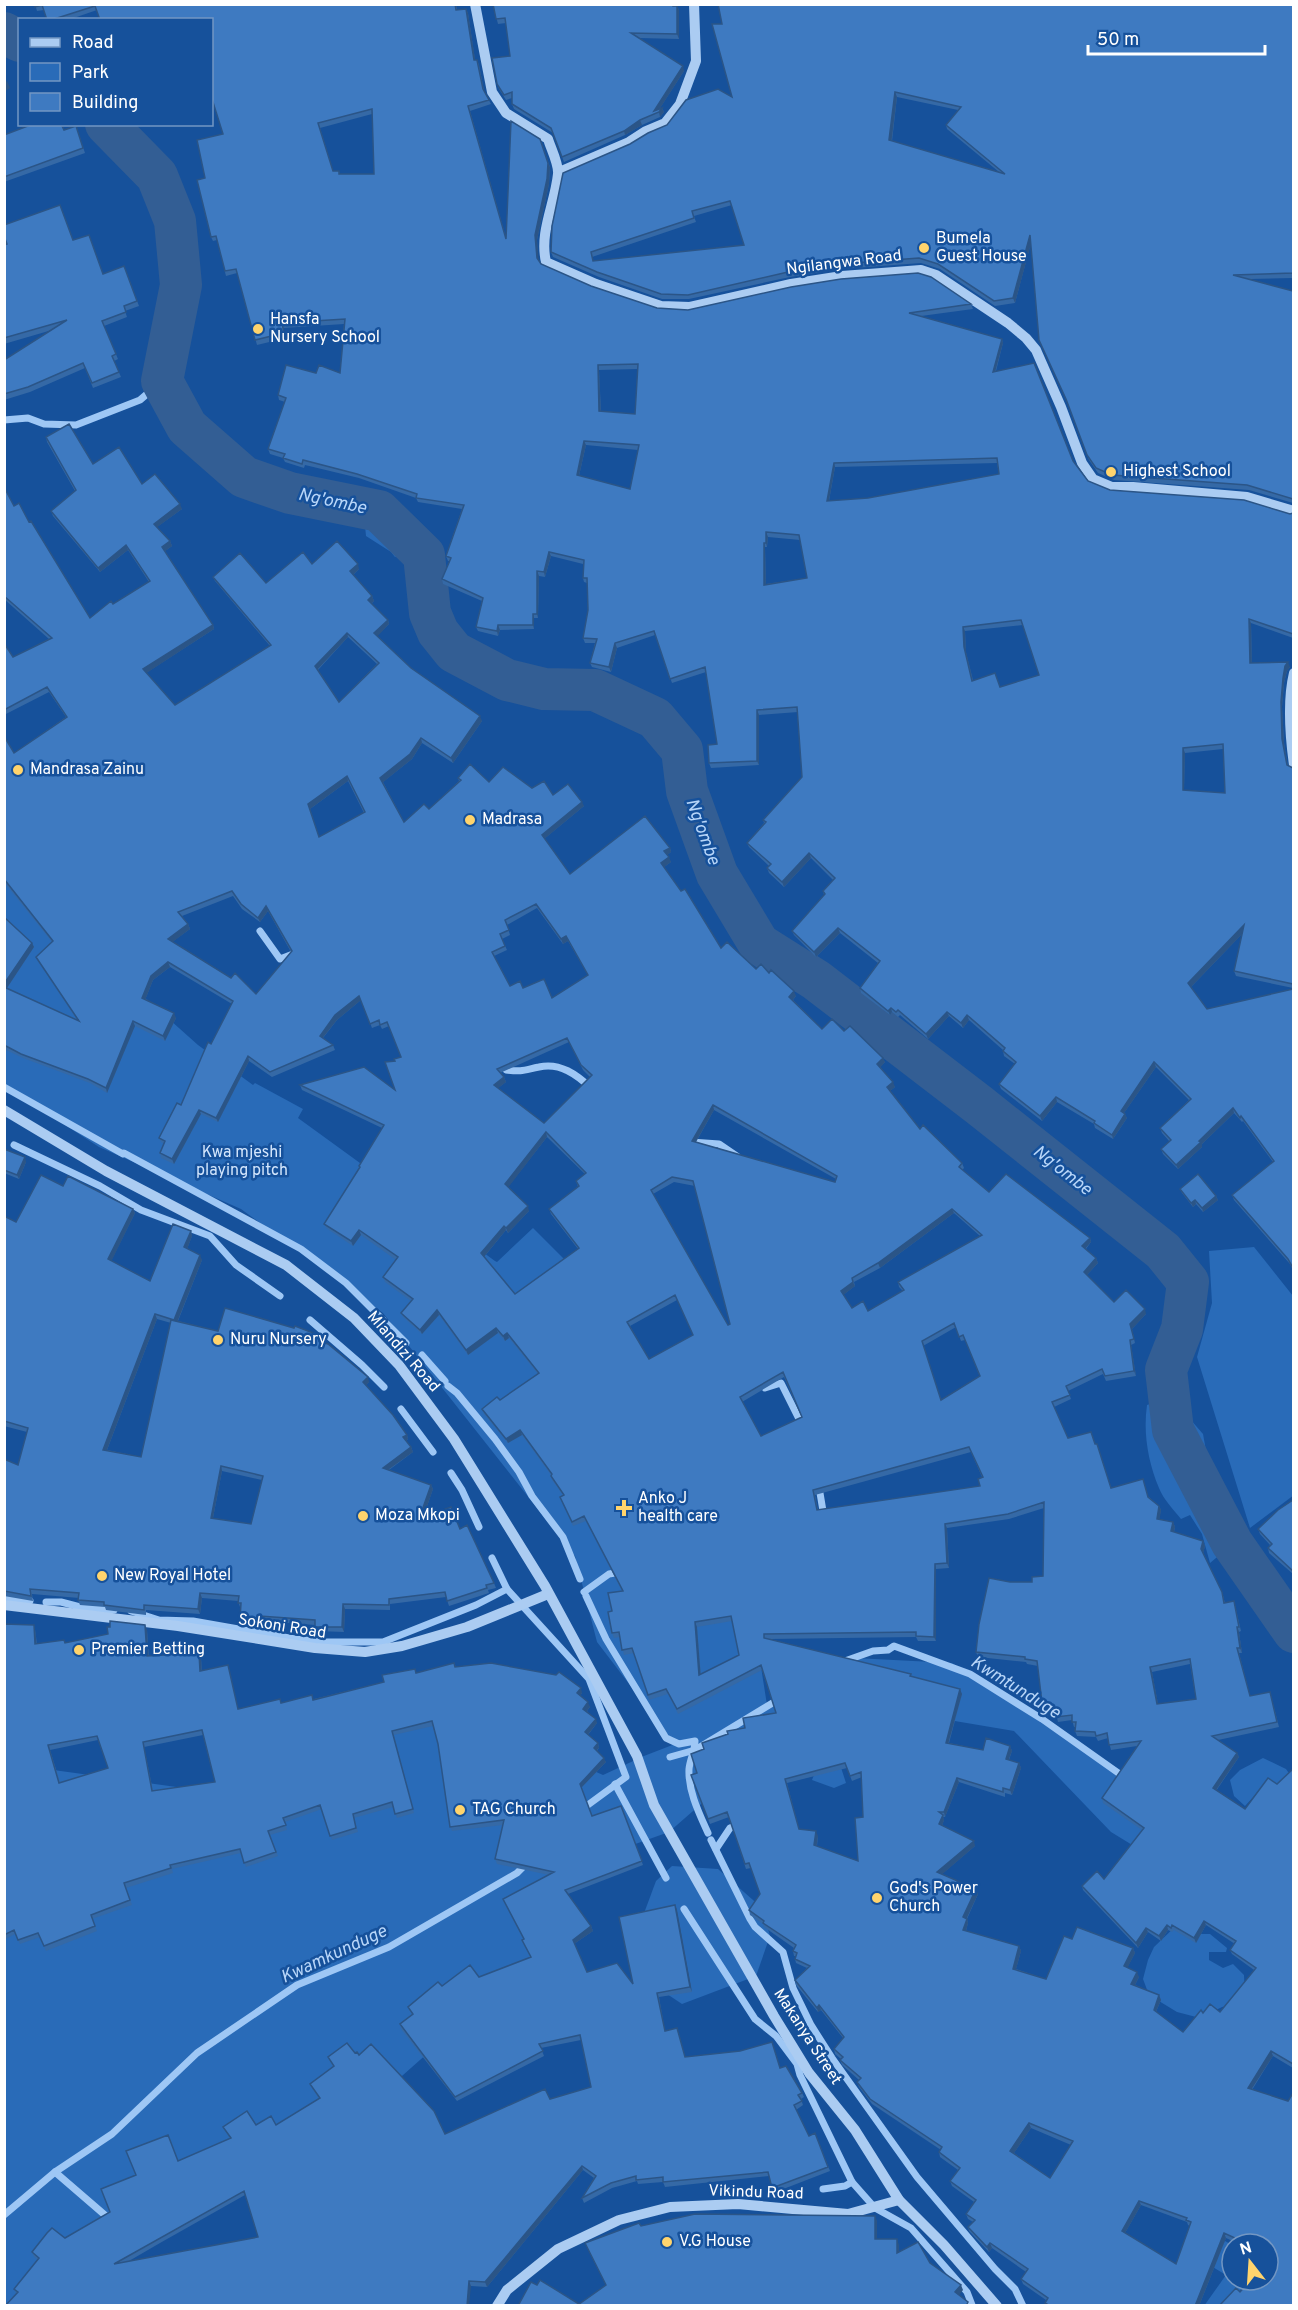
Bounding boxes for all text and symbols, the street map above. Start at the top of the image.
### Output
legend [18,18,213,126]
scale bar [1088,18,1265,56]
text: 50 m [1097,29,1139,52]
text: Road [72,32,114,55]
text: Park [72,62,109,85]
text: Building [72,92,138,115]
place label: Bumela Guest House [936,229,1027,267]
marker: Bumela Guest House [917,241,931,255]
street label: Ngilangwa Road [785,246,903,280]
place label: Hansfa Nursery School [270,310,380,348]
marker: Hansfa Nursery School [251,322,265,336]
place label: Highest School [1123,462,1231,482]
marker: Highest School [1104,465,1118,479]
water label: Ng'ombe [296,484,369,521]
place label: Mandrasa Zainu [30,760,144,780]
marker: Mandrasa Zainu [11,763,25,777]
water label: Ng'ombe [679,796,725,869]
place label: Madrasa [482,810,542,830]
marker: Madrasa [463,813,477,827]
water label: Ng'ombe [1028,1141,1097,1202]
park label: Kwa mjeshi playing pitch [196,1143,288,1181]
street label: Mlandizi Road [362,1307,444,1397]
place label: Nuru Nursery [230,1330,327,1350]
marker: Nuru Nursery [211,1333,225,1347]
place label: Anko J health care [638,1489,718,1527]
marker: Anko J health care [615,1499,633,1517]
place label: Moza Mkopi [375,1506,460,1526]
marker: Moza Mkopi [356,1509,370,1523]
place label: New Royal Hotel [114,1566,231,1586]
marker: New Royal Hotel [95,1569,109,1583]
street label: Sokoni Road [236,1610,328,1644]
place label: Premier Betting [91,1640,205,1660]
marker: Premier Betting [72,1643,86,1657]
water label: Kwmtunduge [966,1651,1065,1725]
place label: TAG Church [472,1800,556,1820]
marker: TAG Church [453,1803,467,1817]
place label: God's Power Church [889,1879,978,1917]
marker: God's Power Church [870,1891,884,1905]
water label: Kwamkunduge [277,1920,391,1990]
street label: Makanya Street [768,1985,846,2089]
street label: Vikindu Road [708,2181,804,2205]
place label: V.G House [679,2232,751,2252]
north arrow [1220,2232,1280,2292]
marker: V.G House [660,2235,674,2249]
text: N [1238,2238,1255,2261]

